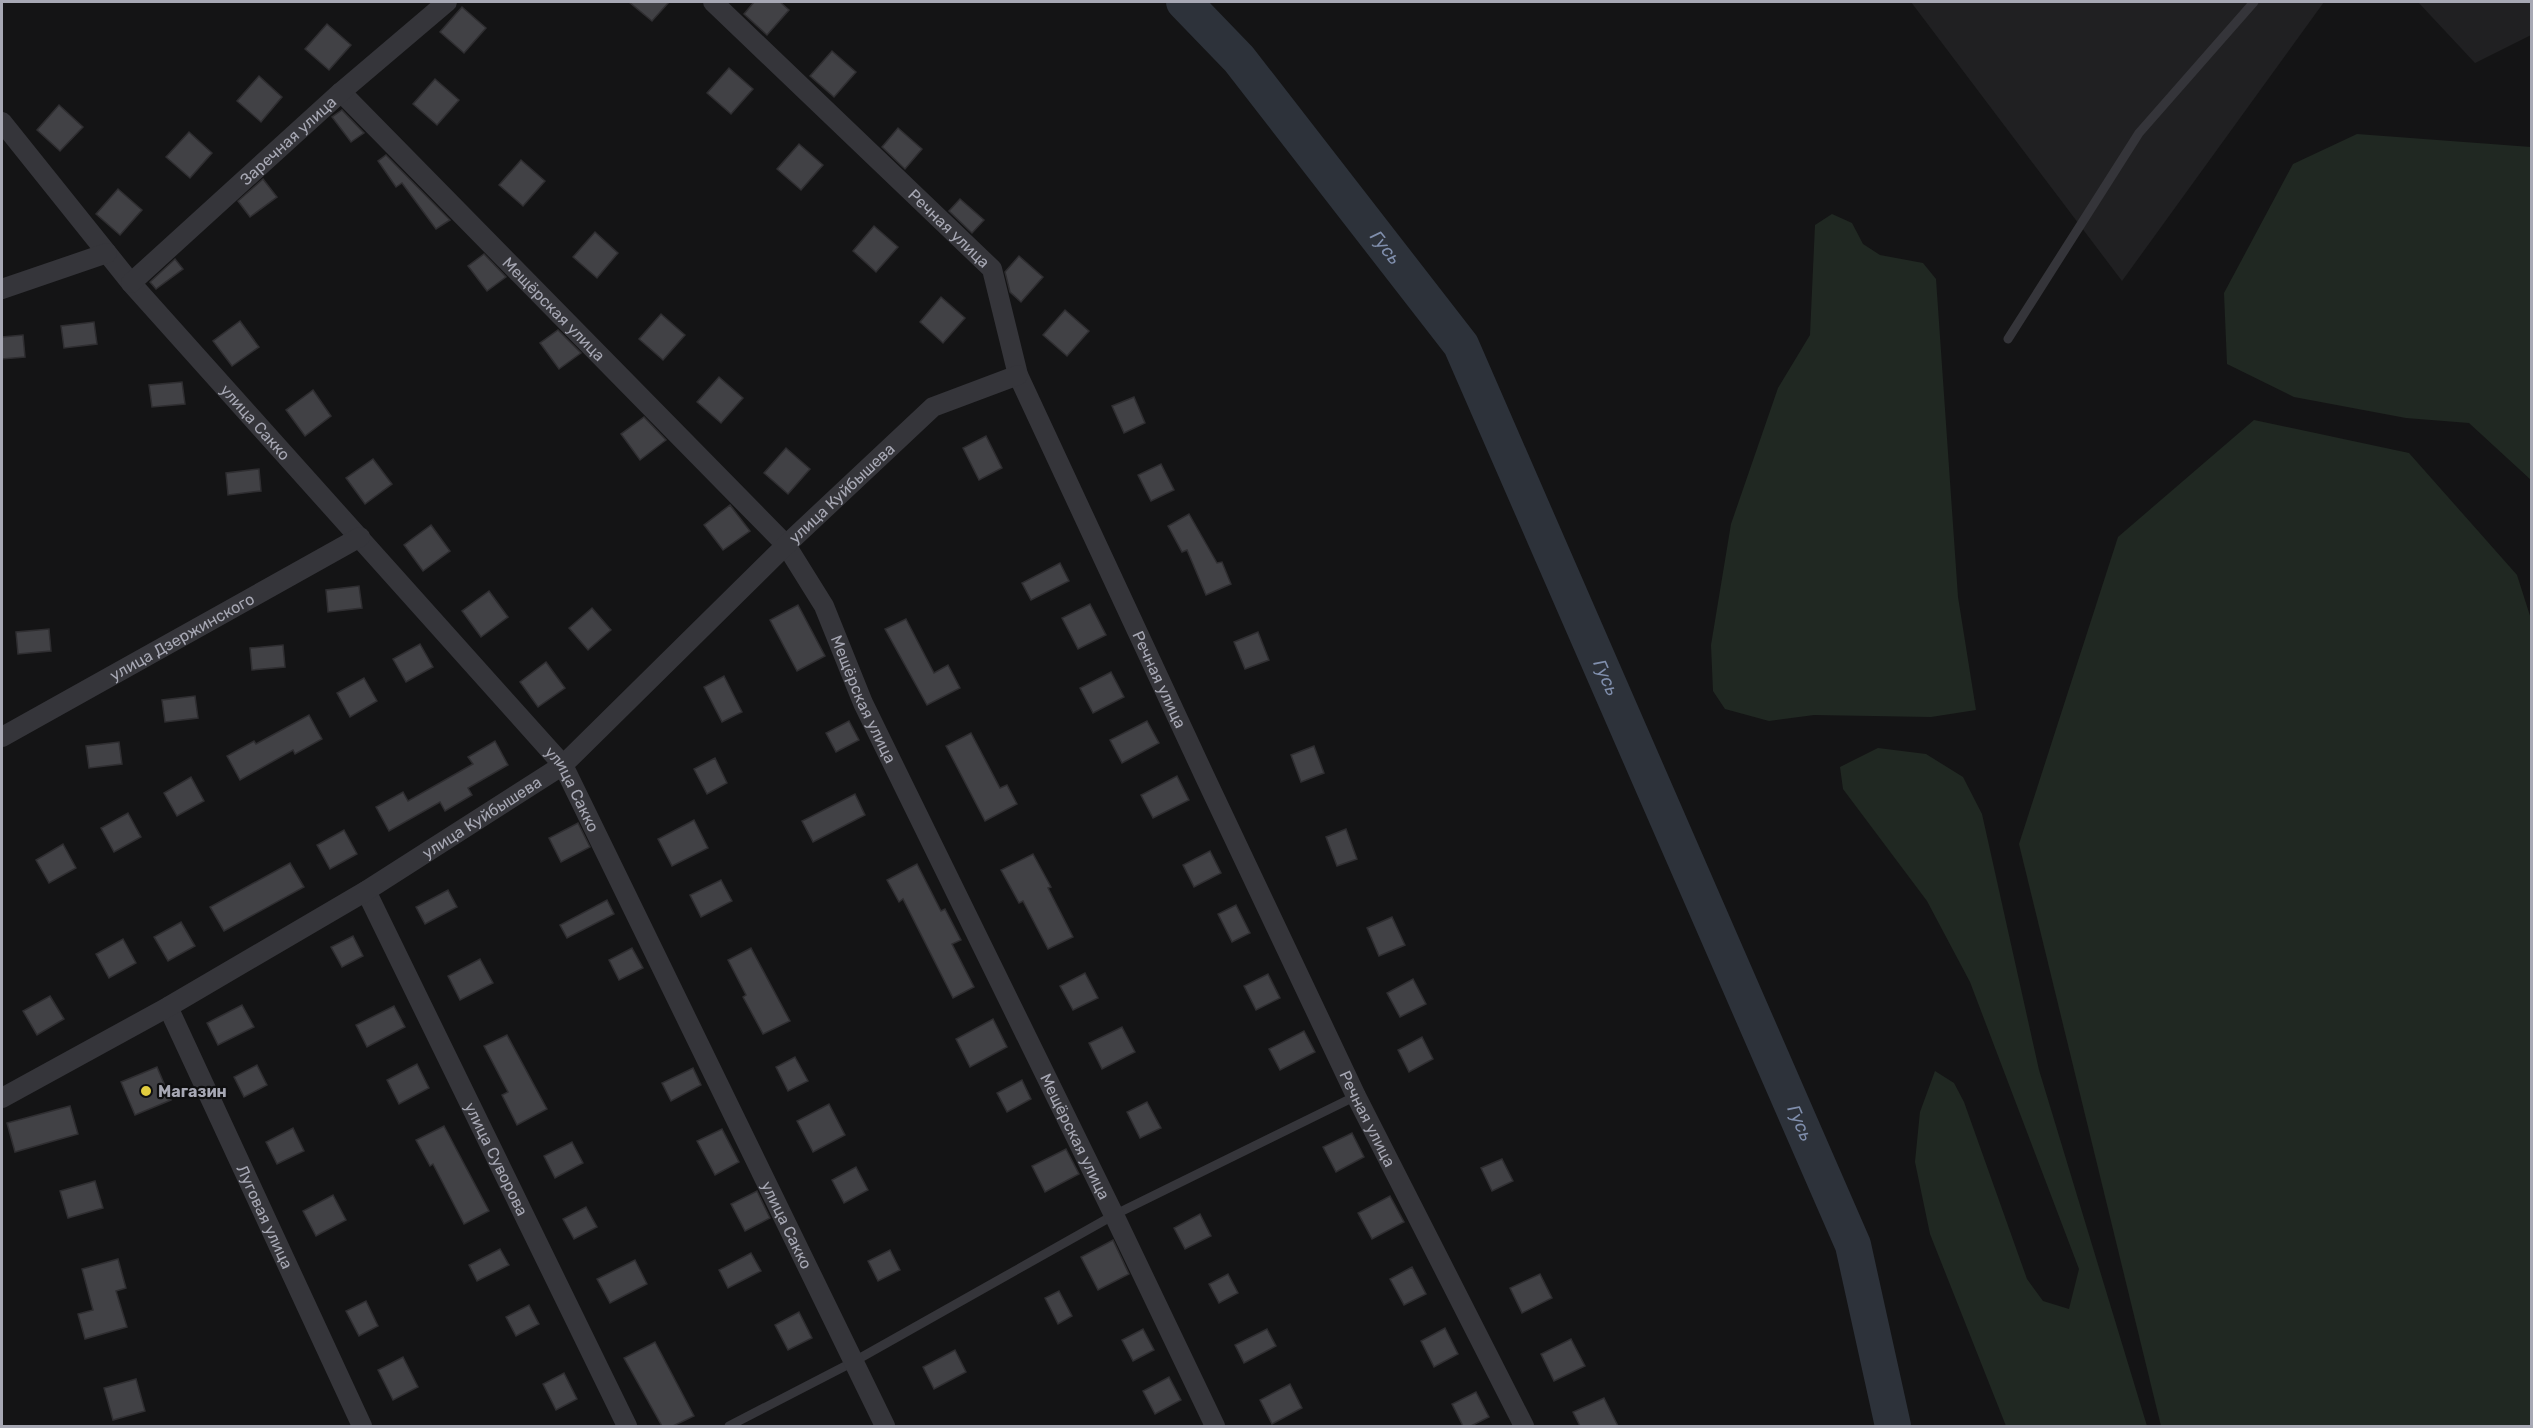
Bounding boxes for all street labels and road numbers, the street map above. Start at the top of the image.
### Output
street label: Заречная улица [236,92,340,189]
street label: Речная улица [904,185,994,272]
street label: Мещёрская улица [498,253,609,365]
street label: улица Сакко [216,380,294,464]
street label: улица Куйбышева [785,439,899,547]
street label: улица Дзержинского [107,589,258,685]
street label: Речная улица [1128,628,1190,731]
street label: Мещёрская улица [827,632,900,766]
street label: улица Сакко [541,742,603,835]
street label: улица Куйбышева [419,772,545,863]
street label: Речная улица [1335,1067,1399,1170]
street label: Мещёрская улица [1036,1070,1114,1203]
street label: улица Суворова [460,1099,532,1219]
street label: Луговая улица [232,1162,297,1272]
street label: улица Сакко [757,1178,816,1272]

